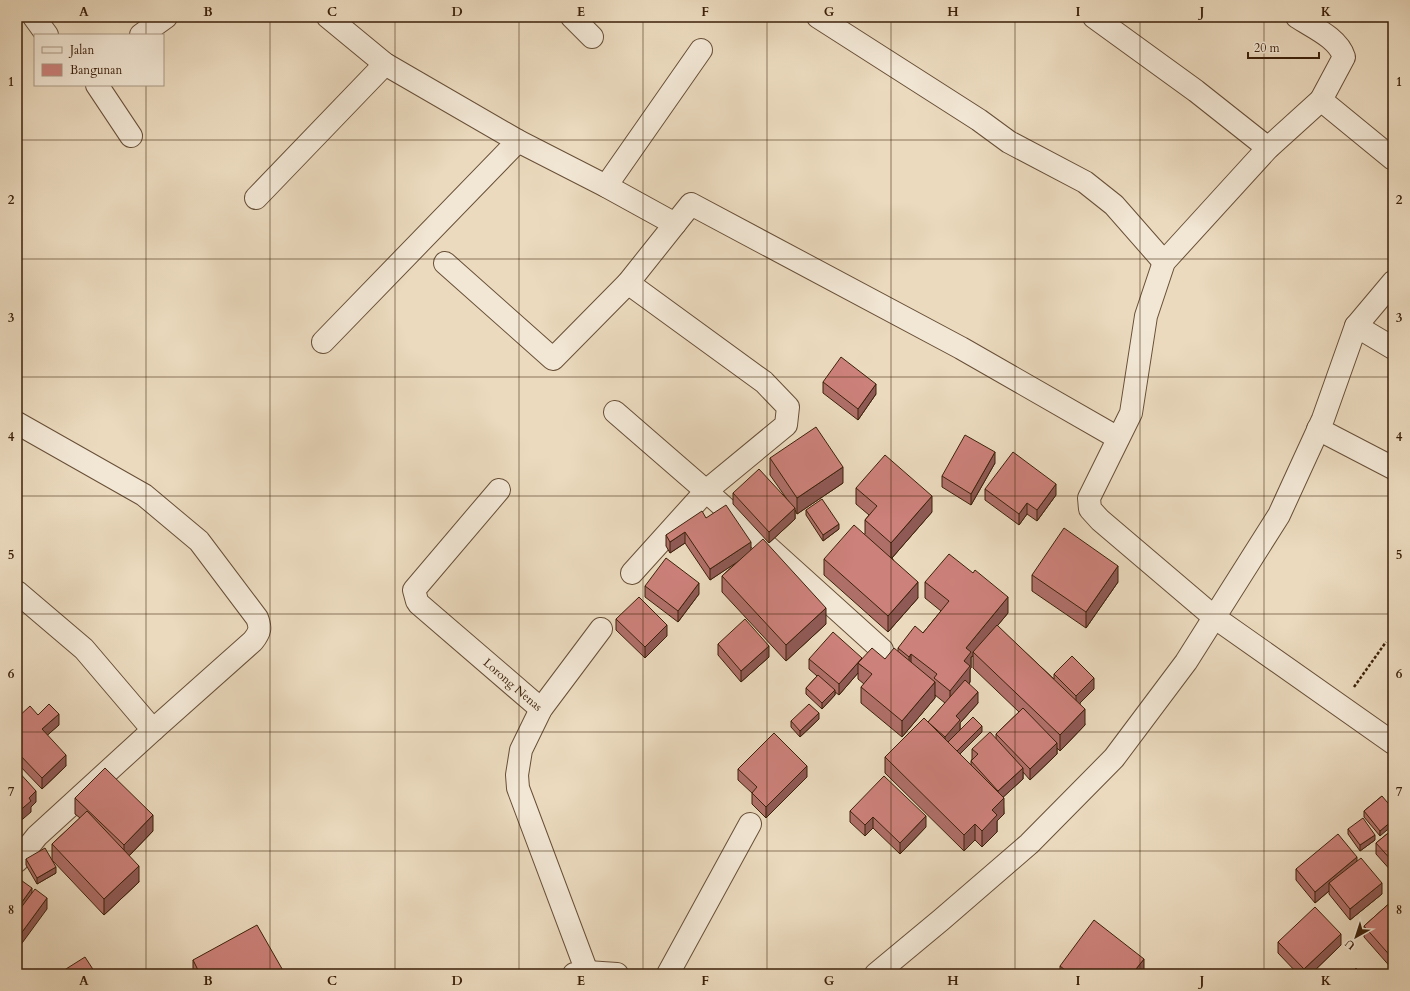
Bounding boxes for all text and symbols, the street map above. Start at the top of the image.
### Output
text: A [79,3,89,21]
text: B [203,3,213,21]
text: C [327,3,337,21]
text: D [451,3,463,21]
text: E [577,3,585,21]
text: F [701,3,709,21]
text: G [824,3,835,21]
text: H [947,3,959,21]
text: I [1075,3,1081,21]
text: J [1198,3,1205,21]
text: K [1321,3,1332,21]
legend [34,34,164,86]
scale bar [1248,34,1319,60]
text: 20 m [1254,40,1281,56]
text: Jalan [68,42,94,58]
text: Bangunan [70,62,122,78]
text: 1 [8,73,14,91]
text: 1 [1396,73,1402,91]
text: 2 [8,191,15,209]
text: 2 [1396,191,1403,209]
text: 3 [8,309,15,327]
text: 3 [1396,309,1403,327]
text: 4 [8,428,15,446]
text: 4 [1396,428,1403,446]
text: 5 [8,546,14,564]
text: 5 [1396,546,1402,564]
street label: Lorong Nenas [480,655,546,715]
text: 6 [8,665,15,683]
text: 6 [1396,665,1403,683]
text: 7 [8,783,15,801]
text: 7 [1396,783,1403,801]
text: 8 [8,901,14,919]
text: 8 [1396,901,1402,919]
north arrow [1336,917,1376,957]
text: U [1342,936,1358,953]
text: A [79,972,89,990]
text: B [203,972,213,990]
text: C [327,972,337,990]
text: D [451,972,463,990]
text: E [577,972,585,990]
text: F [701,972,709,990]
text: G [824,972,835,990]
text: H [947,972,959,990]
text: I [1075,972,1081,990]
text: J [1198,972,1205,990]
text: K [1321,972,1332,990]

